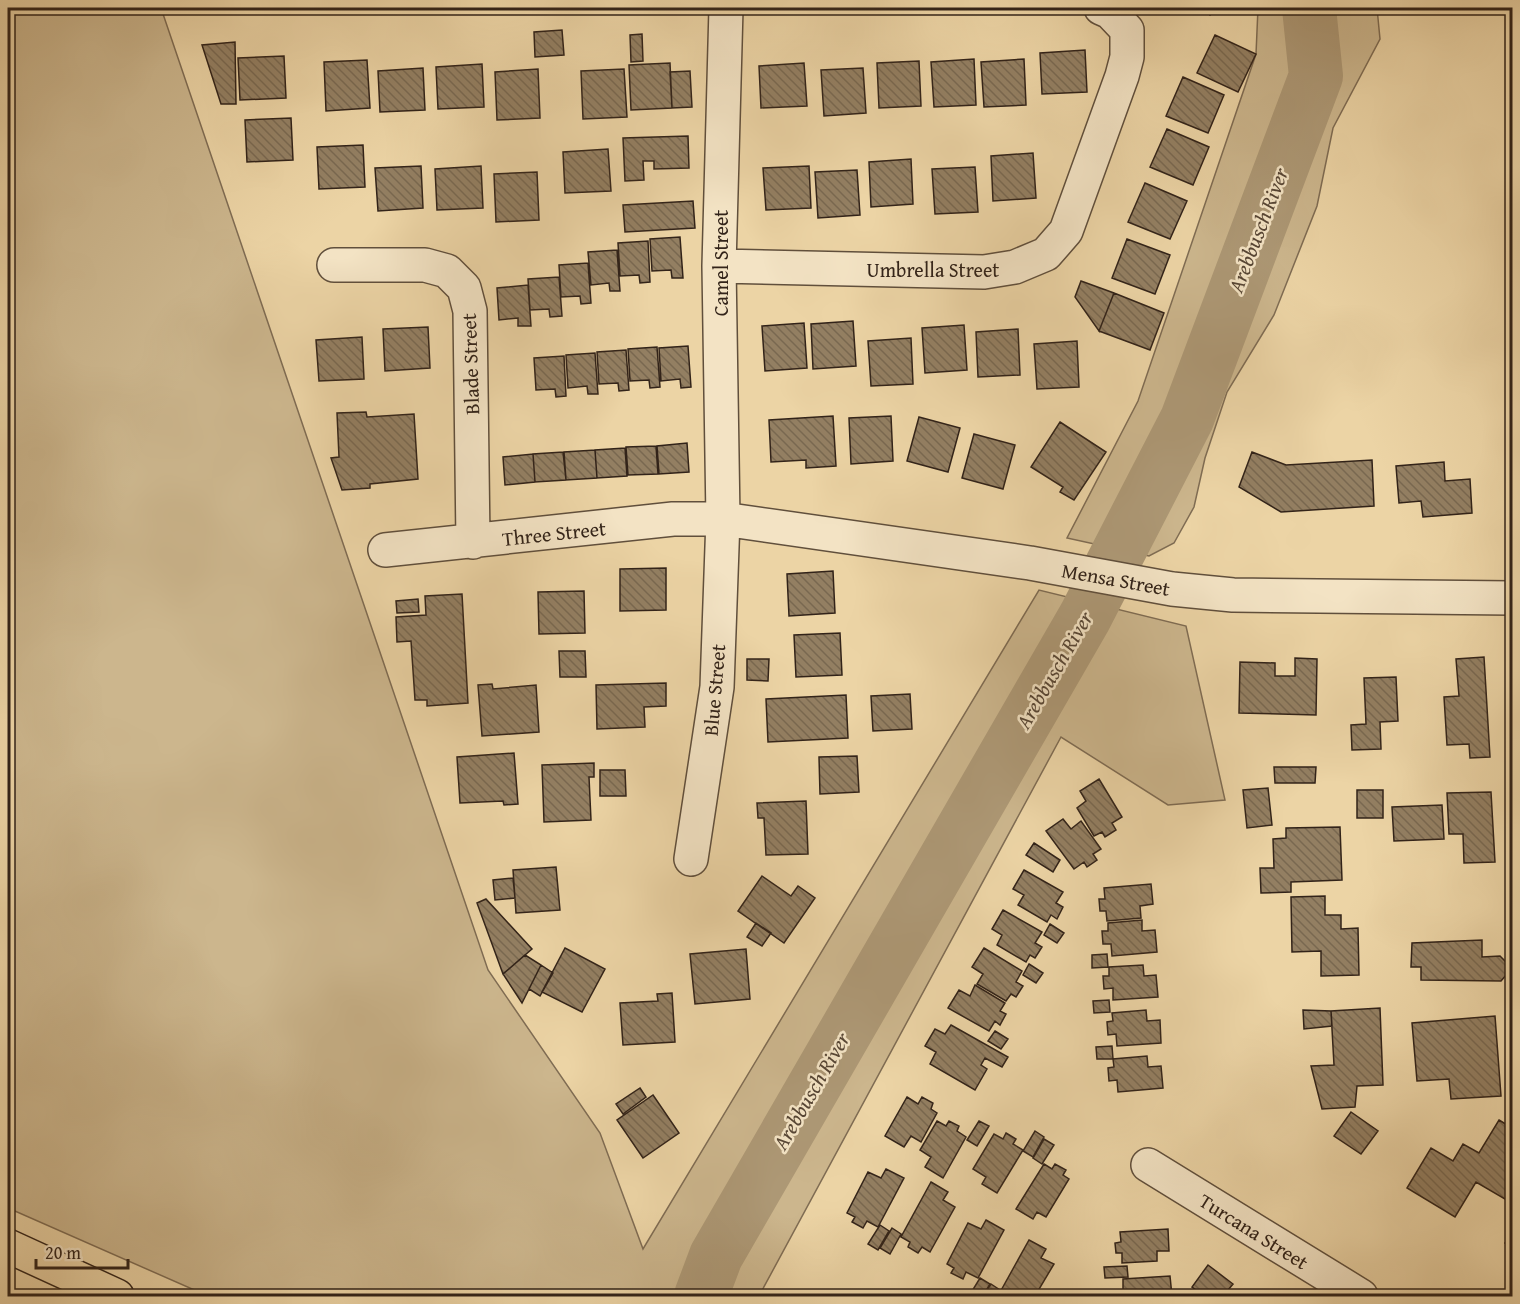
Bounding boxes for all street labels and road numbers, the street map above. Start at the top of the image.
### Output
street label: Camel Street [706,210,735,316]
street label: Umbrella Street [867,255,999,284]
street label: Blade Street [454,313,486,415]
street label: Three Street [501,513,607,553]
street label: Mensa Street [1060,555,1172,603]
street label: Blue Street [696,643,732,737]
street label: Turcana Street [1194,1186,1314,1276]

